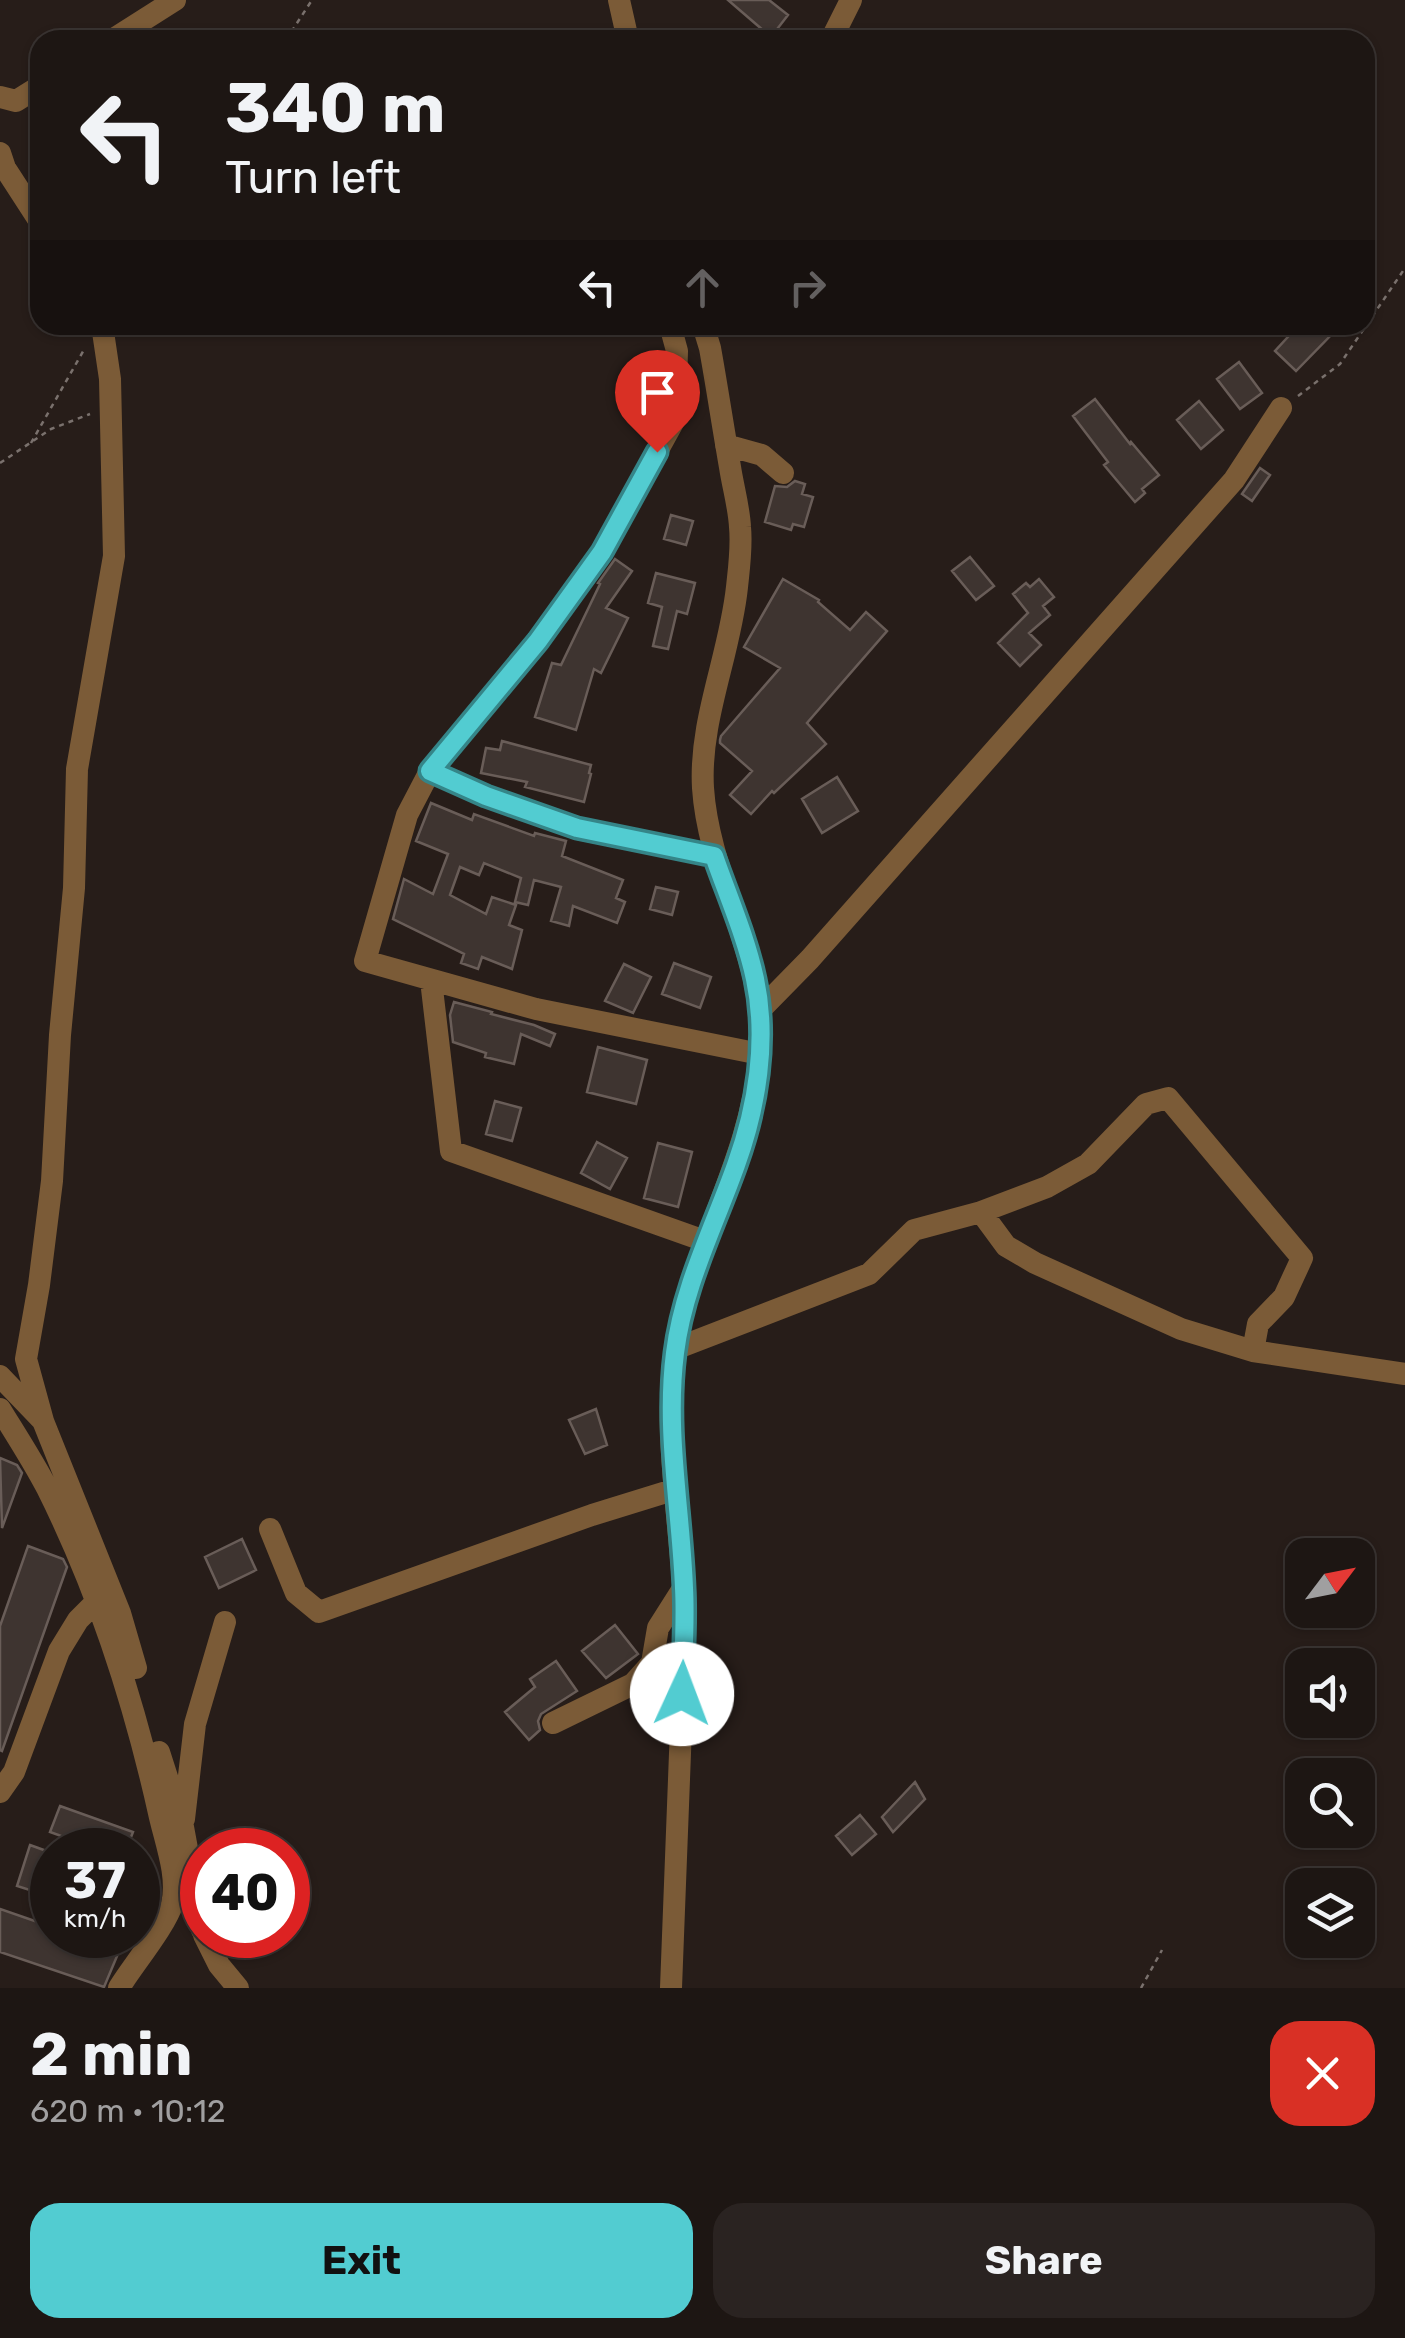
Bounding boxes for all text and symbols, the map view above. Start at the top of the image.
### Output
text: 340 m [225,67,446,150]
icon: left [60,70,190,200]
text: Turn left [225,151,401,204]
icon: left [570,260,625,315]
icon: ahead [675,260,730,315]
icon: right [780,260,835,315]
pin [615,350,700,453]
icon: arrive [630,365,685,420]
north arrow [1285,1538,1375,1628]
map controls [1285,1538,1375,1958]
position arrow [630,1642,734,1746]
button: sound [1285,1648,1375,1738]
button: search [1285,1758,1375,1848]
speed limit sign: 40 [180,1828,310,1958]
text: 37 [64,1851,126,1911]
button: layers [1285,1868,1375,1958]
text: km/h [64,1904,126,1933]
text: 2 min [30,2019,192,2090]
button: close [1270,2021,1375,2126]
text: 620 m · 10:12 [30,2092,226,2130]
button: Exit [30,2203,693,2318]
button: Share [713,2203,1375,2318]

